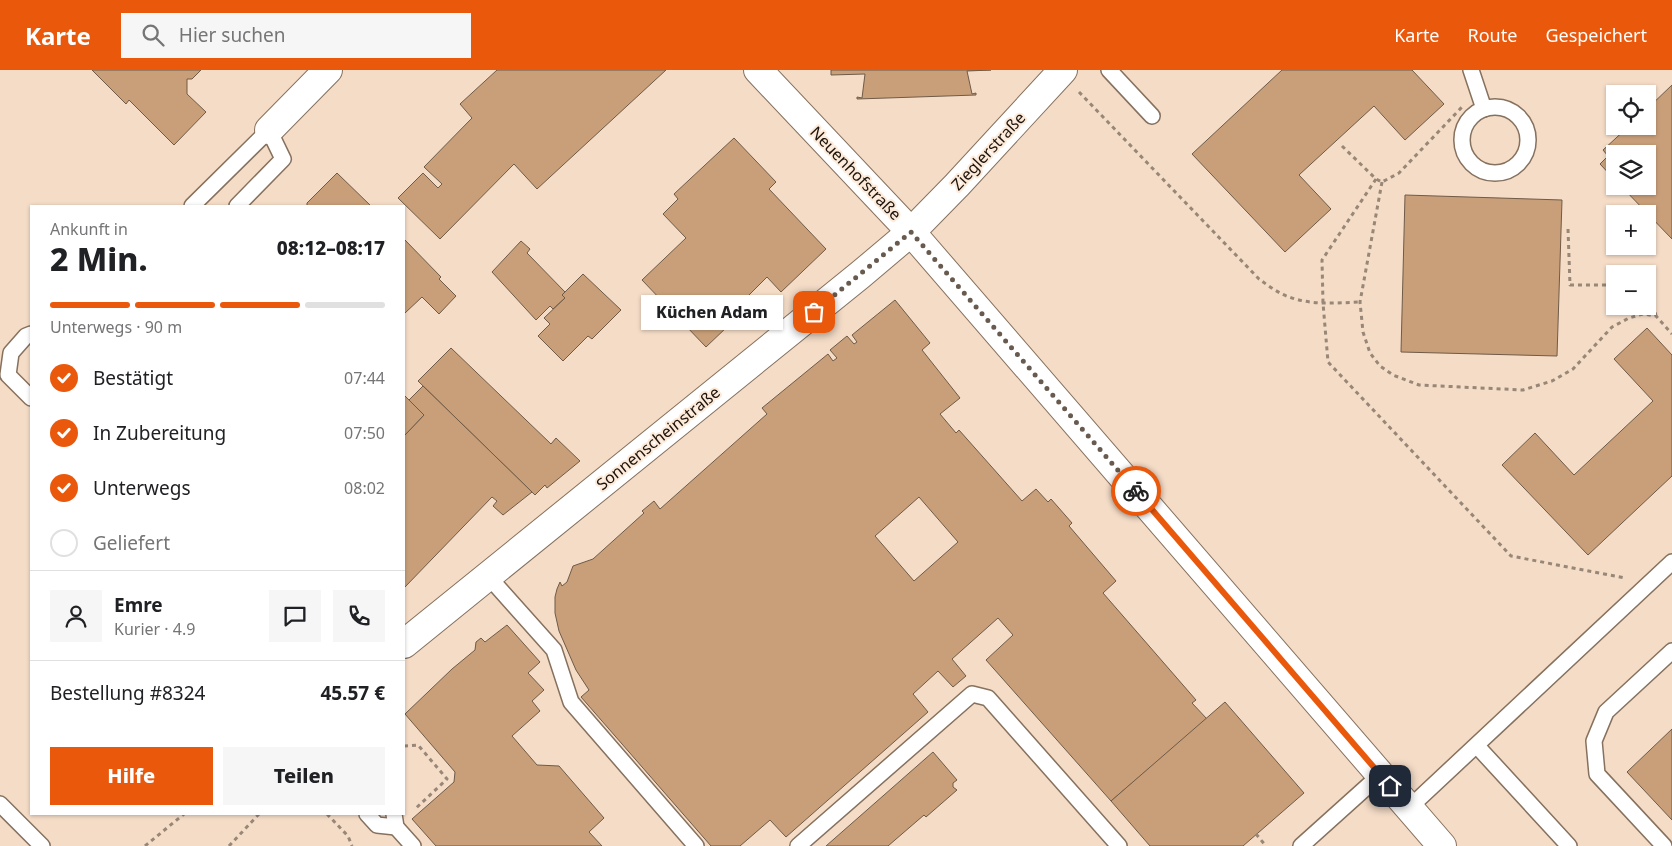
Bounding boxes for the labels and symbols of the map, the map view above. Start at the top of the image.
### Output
street label: Zieglerstraße [946,107,1030,195]
street label: Neuenhofstraße [805,121,907,225]
pin [793,291,835,333]
callout: Küchen Adam [642,294,784,330]
street label: Sonnenscheinstraße [592,381,724,495]
courier [1111,466,1161,516]
pin [1369,765,1411,807]

